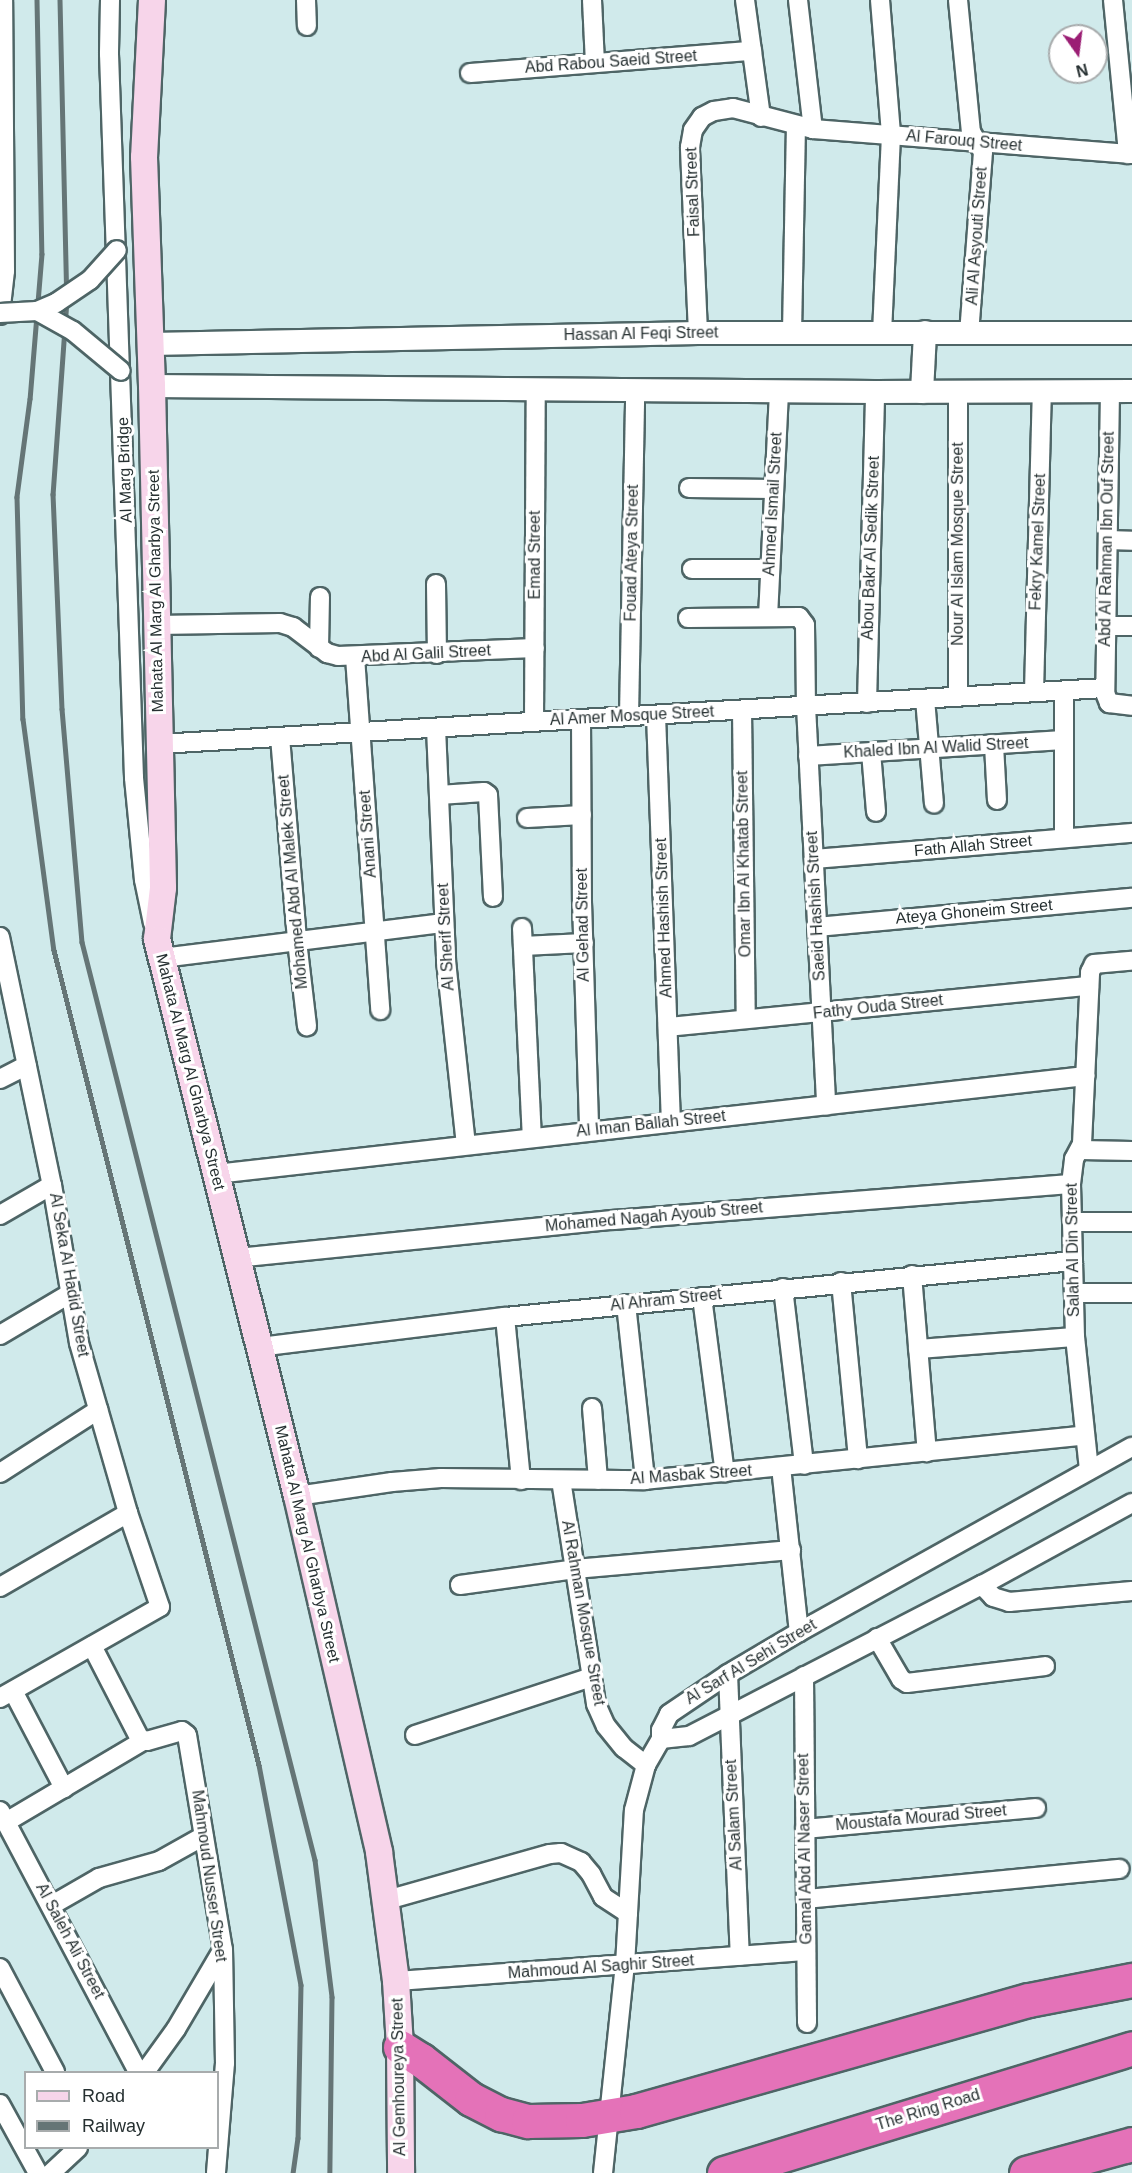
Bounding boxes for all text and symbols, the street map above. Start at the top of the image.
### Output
north arrow [1048,24,1108,84]
street label: Abd Rabou Saeid Street [524,46,698,78]
text: N [1074,60,1090,80]
street label: Al Farouq Street [905,126,1023,156]
street label: Faisal Street [682,147,704,237]
street label: Ali Al Asyouti Street [963,165,991,307]
street label: Hassan Al Feqi Street [563,323,719,345]
street label: Al Marg Bridge [114,417,136,523]
street label: Abd Al Rahman Ibn Ouf Street [1096,431,1118,647]
street label: Ahmed Ismail Street [760,432,786,576]
street label: Nour Al Islam Mosque Street [948,442,968,646]
street label: Abou Bakr Al Sedik Street [858,455,884,641]
street label: Mahata Al Marg Al Gharbya Street [144,469,168,713]
street label: Fekry Kamel Street [1026,473,1050,611]
street label: Fouad Ateya Street [621,484,643,622]
street label: Emad Street [525,511,545,599]
street label: Abd Al Galil Street [360,641,492,667]
street label: Al Amer Mosque Street [549,702,715,730]
street label: Khaled Ibn Al Walid Street [843,734,1029,762]
street label: Omar Ibn Al Khatab Street [733,770,755,958]
street label: Mohamed Abd Al Malek Street [274,773,312,991]
street label: Anani Street [355,789,381,879]
street label: Saeid Hashish Street [802,830,830,982]
street label: Fath Allah Street [913,831,1033,861]
street label: Ahmed Hashish Street [652,838,676,998]
street label: Al Gehad Street [572,868,594,982]
street label: Al Sherif Street [434,883,458,991]
street label: Ateya Ghoneim Street [895,896,1053,928]
street label: Mahata Al Marg Al Gharbya Street [151,951,229,1193]
street label: Fathy Ouda Street [812,991,944,1023]
street label: Al Iman Ballah Street [575,1107,727,1141]
street label: Salah Al Din Street [1062,1182,1084,1318]
street label: Al Seka Al Hadid Street [45,1191,93,1359]
street label: Mohamed Nagah Ayoub Street [544,1198,764,1236]
street label: Al Ahram Street [609,1285,723,1315]
street label: Mahata Al Marg Al Gharbya Street [270,1423,344,1665]
street label: Al Masbak Street [630,1461,752,1489]
street label: Al Rahman Mosque Street [557,1519,609,1707]
street label: Al Sarf Al Sehi Street [682,1615,820,1709]
street label: Gamal Abd Al Naser Street [794,1752,816,1946]
street label: Al Salam Street [722,1759,746,1871]
street label: Mahmoud Nusser Street [187,1789,231,1963]
street label: Moustafa Mourad Street [835,1801,1007,1835]
street label: Al Saleh Ali Street [31,1880,109,2002]
street label: Mahmoud Al Saghir Street [507,1951,695,1983]
street label: Al Gemhoureya Street [388,1998,410,2156]
legend [24,2071,219,2149]
street label: The Ring Road [874,2085,982,2135]
text: Road [82,2086,125,2106]
text: Railway [82,2116,145,2136]

